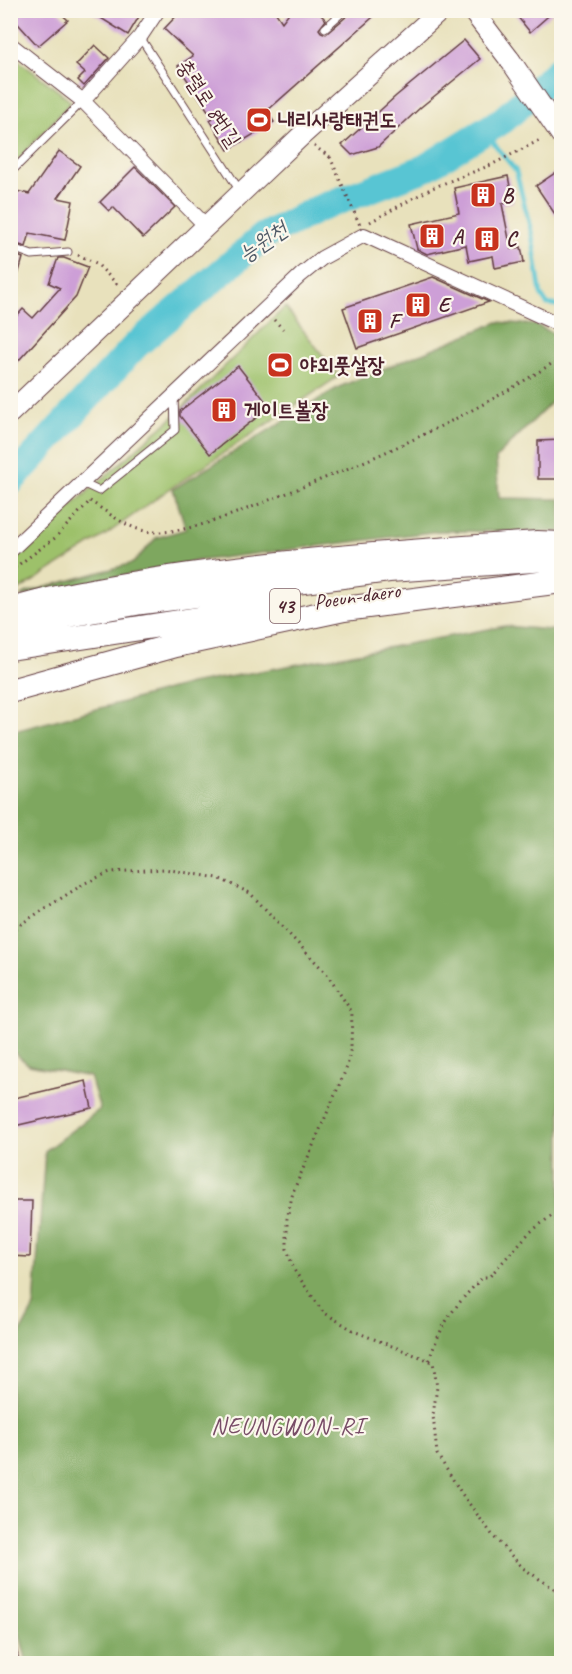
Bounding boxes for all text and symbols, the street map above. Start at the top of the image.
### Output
street label: 충렬로 8번길 [171,54,247,152]
sports icon: 내리사랑태권도 [244,105,274,135]
place label: 내리사랑태권도 [278,107,396,133]
building icon: B [468,180,498,210]
place label: B [502,182,515,208]
water label: 능원천 [233,214,295,268]
building icon: A [417,221,447,251]
place label: A [452,223,464,249]
building icon: C [472,224,502,254]
place label: C [506,226,519,252]
building icon: E [403,290,433,320]
place label: E [438,292,452,318]
building icon: F [355,306,385,336]
place label: F [389,308,403,334]
sports icon: 야외풋살장 [265,350,295,380]
place label: 야외풋살장 [300,352,385,378]
building icon: 게이트볼장 [209,395,239,425]
place label: 게이트볼장 [244,397,329,423]
street label: Poeun-daero [312,577,403,615]
road number: 43 [270,589,300,623]
district label: NEUNGWON-RI [211,1411,369,1441]

